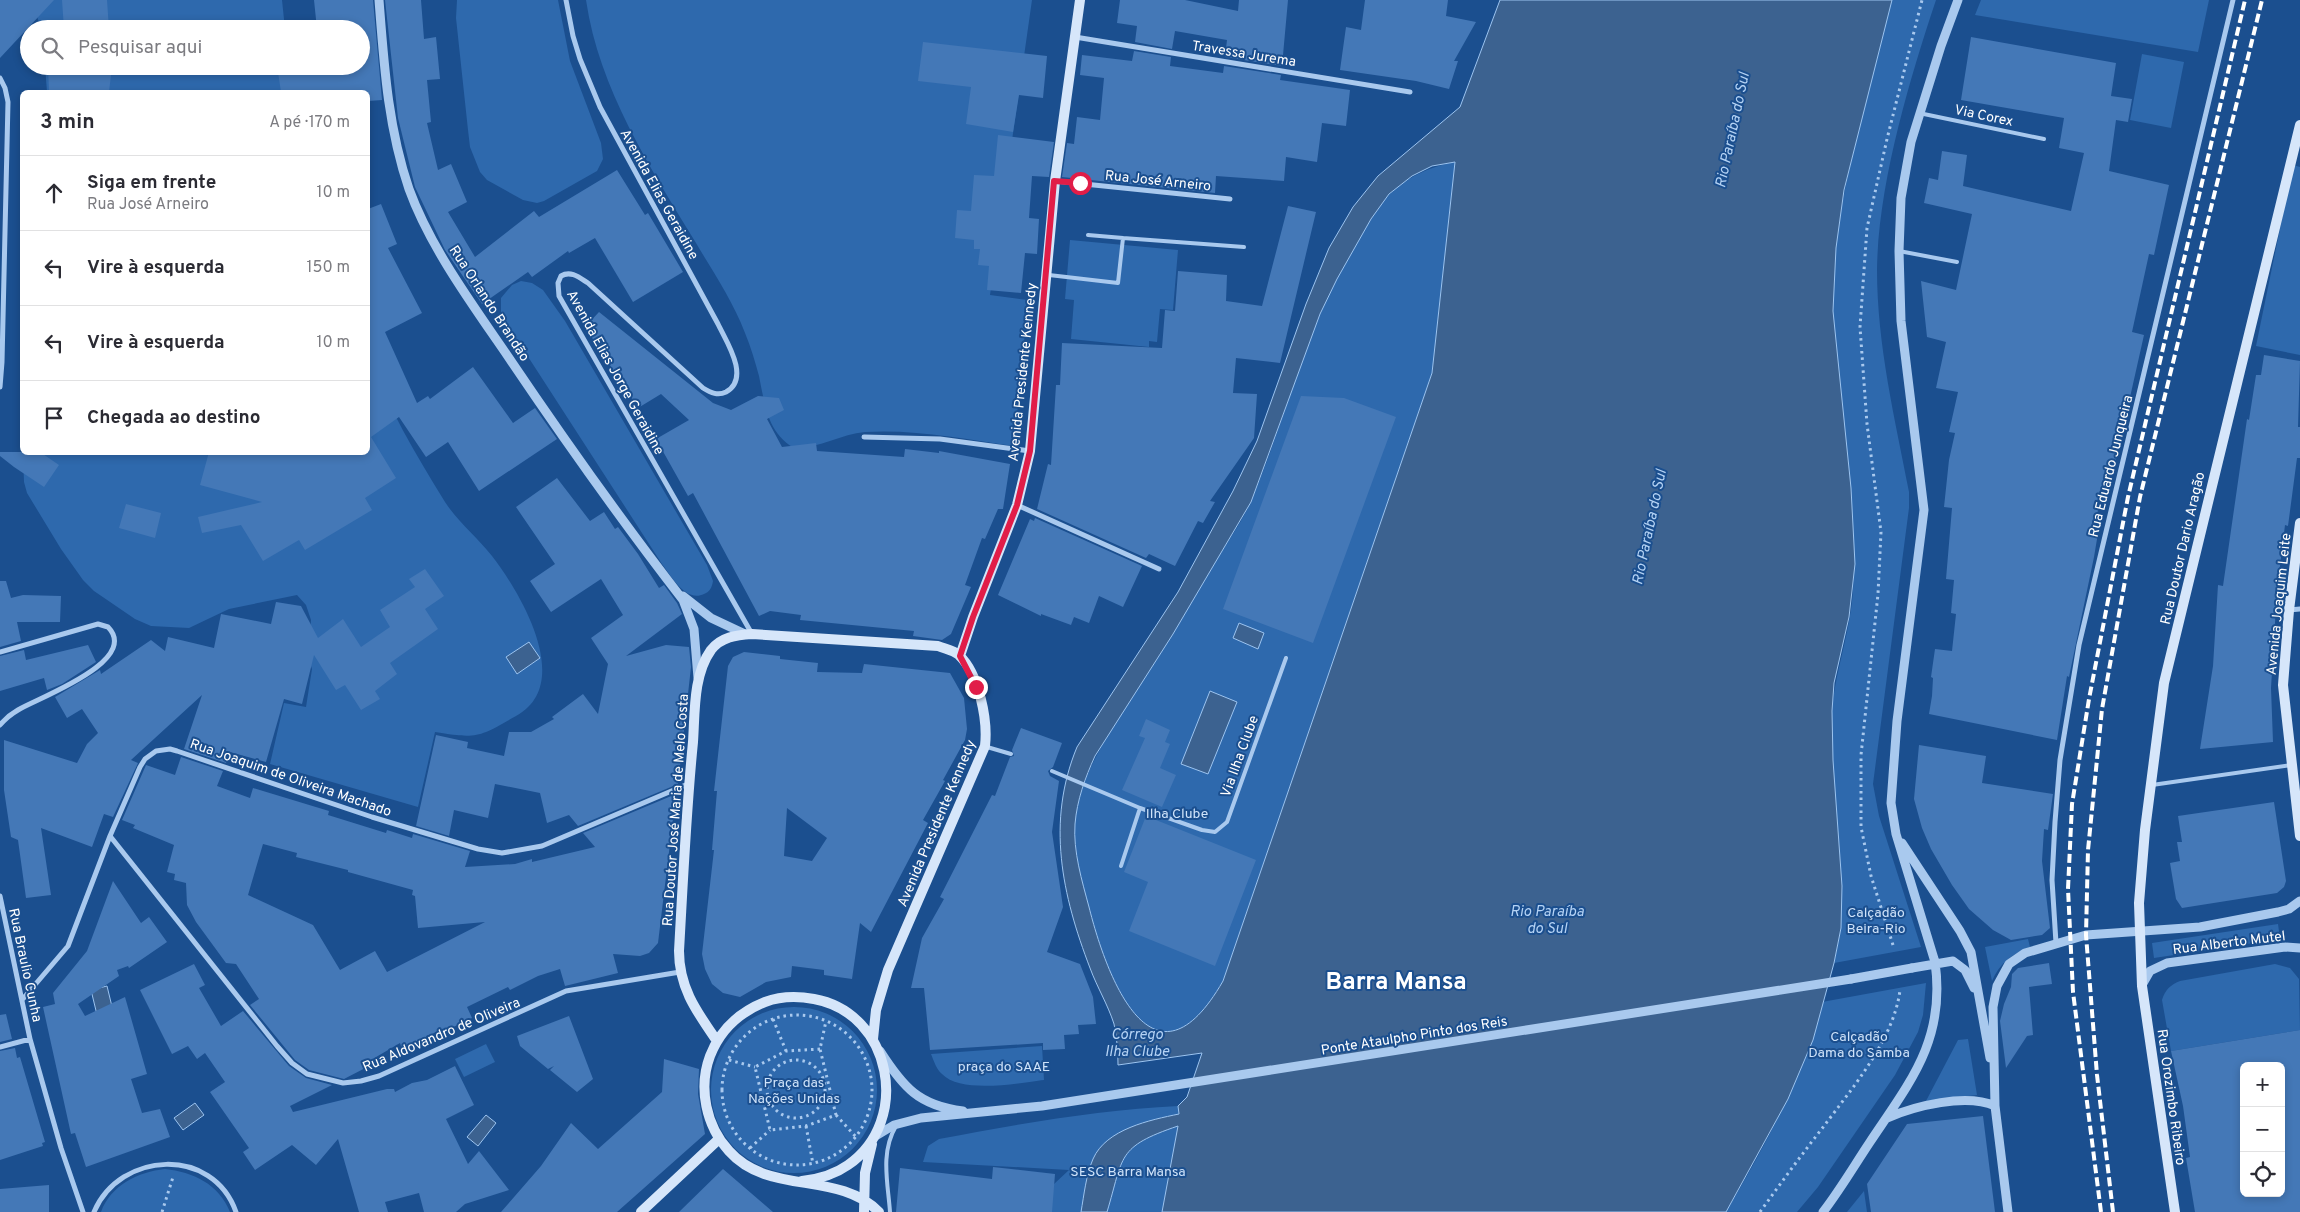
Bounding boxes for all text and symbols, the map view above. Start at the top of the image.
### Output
search box [20,20,370,75]
icon: search [38,34,66,62]
text: Pesquisar aqui [78,36,202,60]
street label: Travessa Jurema [1190,38,1297,71]
water label: Rio Paraíba do Sul [1712,70,1755,190]
street label: Via Corex [1953,102,2015,131]
text: 3 min [40,109,95,136]
text: A pé · 170 m [269,113,350,133]
street label: Avenida Elias Geraidine [616,126,702,263]
street label: Rua José Arneiro [1104,167,1212,196]
text: Siga em frente [87,171,216,195]
route start [1069,172,1092,195]
icon: ahead [40,179,68,207]
text: 10 m [316,183,350,203]
text: Rua José Arneiro [87,195,209,215]
street label: Rua Orlando Brandão [445,243,533,365]
icon: left [40,254,68,282]
text: Vire à esquerda [87,256,225,280]
text: 150 m [307,258,350,278]
street label: Avenida Presidente Kennedy [1006,282,1041,463]
street label: Avenida Elias Jorge Geraidine [562,287,667,458]
icon: left [40,329,68,357]
text: Vire à esquerda [87,331,225,355]
text: 10 m [316,333,350,353]
street label: Rua Eduardo Junqueira [2086,393,2137,539]
icon: arrive [40,404,68,432]
text: Chegada ao destino [87,406,261,430]
water label: Rio Paraíba do Sul [1629,467,1672,587]
street label: Rua Doutor Dario Aragão [2158,470,2209,626]
street label: Avenida Joaquim Leite [2264,532,2295,676]
route end [965,676,988,699]
street label: Rua Doutor José Maria de Melo Costa [660,693,693,927]
street label: Via Ilha Clube [1218,713,1263,800]
street label: Rua Joaquim de Oliveira Machado [187,736,394,821]
street label: Avenida Presidente Kennedy [894,737,980,910]
park label: Ilha Clube [1146,806,1208,823]
water label: Rio Paraíba do Sul [1510,903,1584,939]
park label: Calçadão Beira-Rio [1846,905,1906,938]
street label: Rua Braulio Cunha [4,907,45,1024]
street label: Rua Alberto Mutel [2172,928,2287,959]
district label: Barra Mansa [1325,968,1467,998]
street label: Rua Aldovandro de Oliveira [360,994,523,1076]
street label: Ponte Ataulpho Pinto dos Reis [1320,1013,1509,1060]
water label: Córrego Ilha Clube [1105,1026,1169,1062]
street label: Rua Orozimbo Ribeiro [2153,1028,2189,1167]
park label: Calçadão Dama do Samba [1808,1029,1910,1062]
park label: praça do SAAE [958,1059,1050,1076]
map controls [2240,1062,2285,1197]
button: + [2240,1062,2285,1107]
park label: Praça das Nações Unidas [748,1075,840,1108]
button: − [2240,1107,2285,1152]
button: locate [2240,1152,2285,1197]
park label: SESC Barra Mansa [1070,1164,1186,1181]

